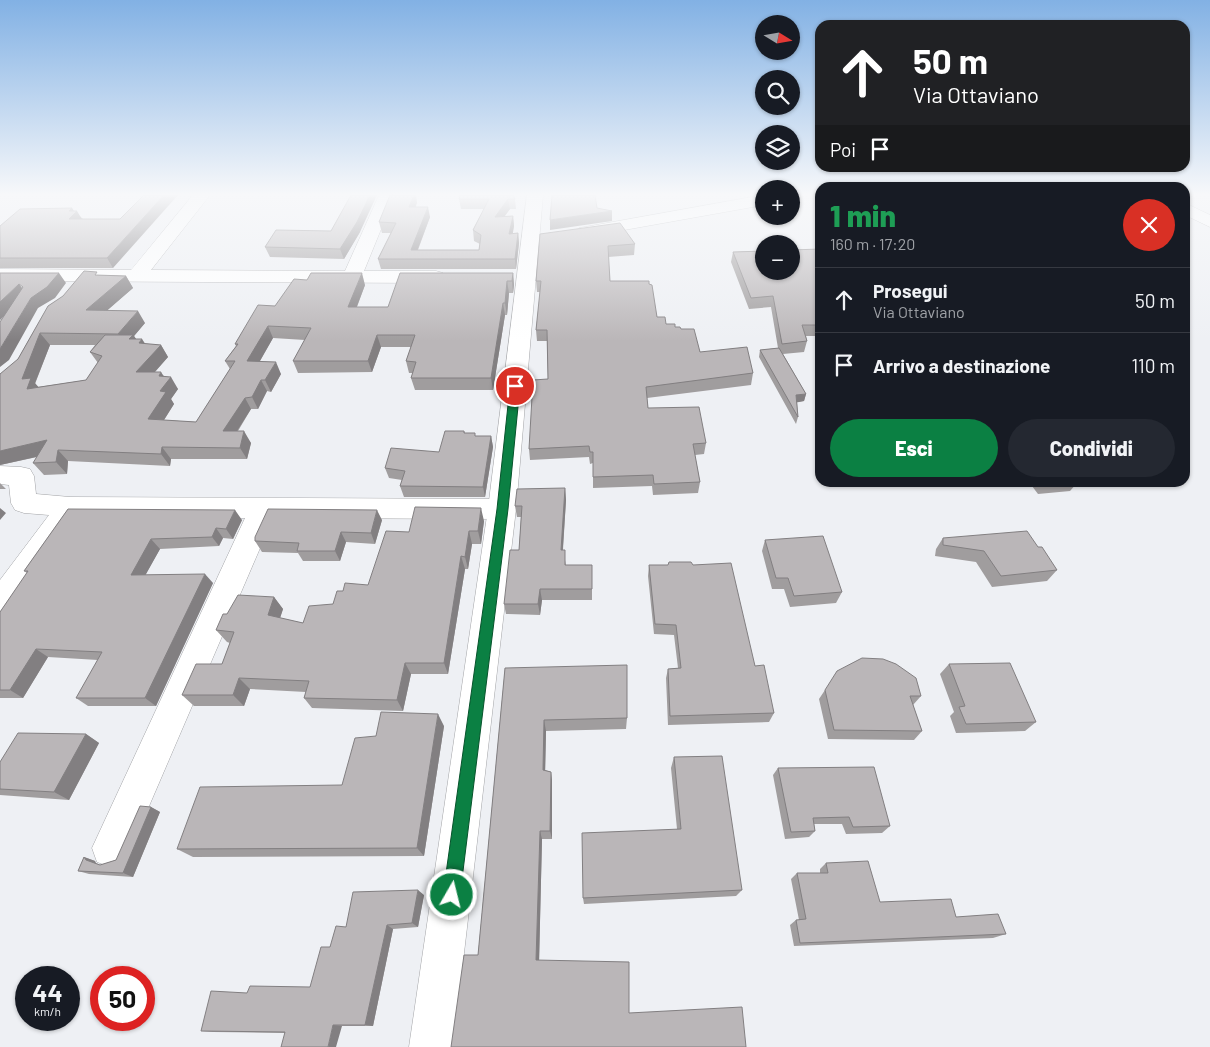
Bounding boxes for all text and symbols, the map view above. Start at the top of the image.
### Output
north arrow [755,15,800,60]
map controls [755,15,800,280]
text: 50 m [913,39,988,81]
icon: ahead [830,40,895,105]
button: search [755,70,800,115]
text: Via Ottaviano [913,81,1039,107]
button: layers [755,125,800,170]
icon: arrive [866,135,894,163]
text: Poi [830,138,856,161]
button: + [755,180,800,225]
text: 1 min [830,197,896,233]
button: close [1123,199,1175,251]
text: 160 m · 17:20 [830,234,915,253]
button: − [755,235,800,280]
text: Prosegui [873,279,948,302]
icon: ahead [830,286,858,314]
text: 50 m [1135,289,1175,312]
text: Via Ottaviano [873,302,965,321]
icon: arrive [830,351,858,379]
text: Arrivo a destinazione [873,354,1051,377]
text: 110 m [1131,354,1175,377]
pin [494,365,536,407]
icon: arrive [501,372,529,400]
button: Esci [830,419,998,477]
button: Condividi [1008,419,1175,477]
position arrow [425,868,477,920]
speed limit sign: 50 [90,966,155,1031]
text: 44 [32,977,63,1007]
text: km/h [34,1004,61,1018]

